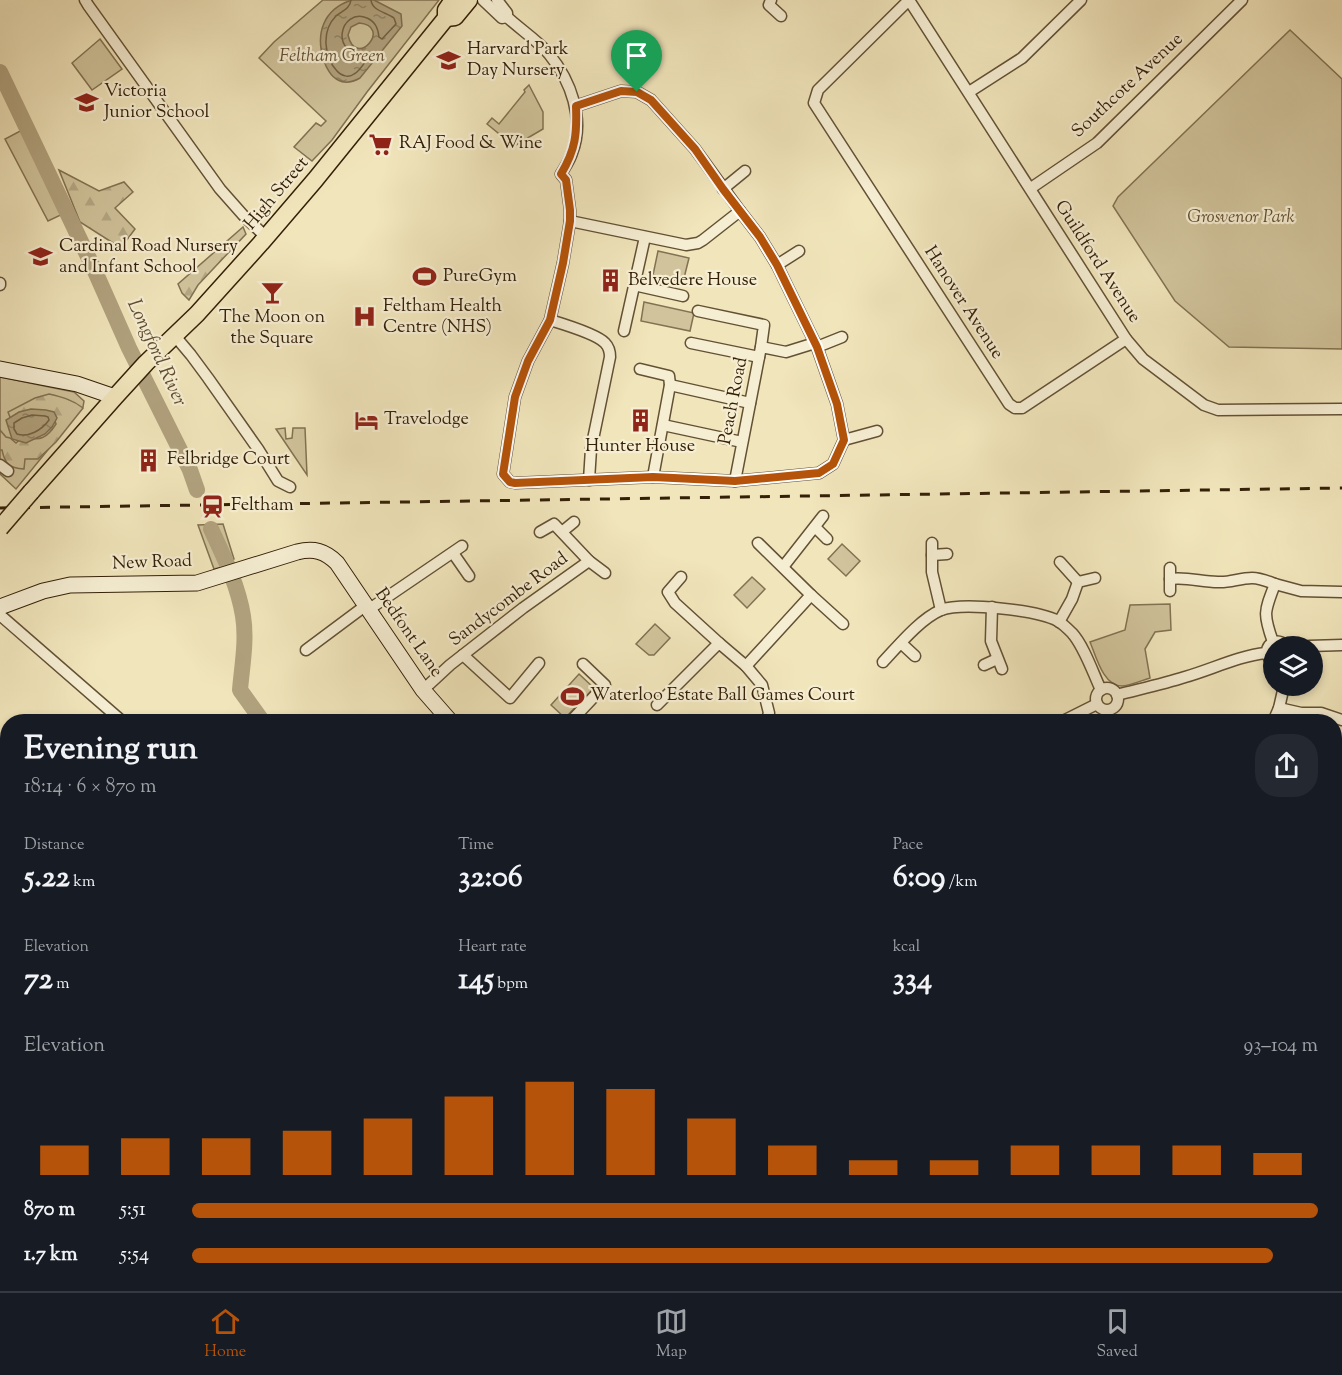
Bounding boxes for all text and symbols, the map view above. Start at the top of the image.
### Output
street label: Southcote Avenue [1067,27,1189,145]
pin [611,30,662,92]
place label: Harvard Park Day Nursery [467,37,569,84]
icon: arrive [620,39,653,72]
park label: Feltham Green [279,44,386,70]
school or university icon: Harvard Park Day Nursery [436,47,462,73]
place label: Victoria Junior School [103,79,209,126]
school or university icon: Victoria Junior School [73,89,99,115]
supermarket icon: RAJ Food & Wine [368,131,394,157]
place label: RAJ Food & Wine [399,131,543,157]
street label: High Street [238,152,316,236]
street label: Guildford Avenue [1047,195,1147,329]
park label: Grosvenor Park [1187,205,1295,231]
place label: Cardinal Road Nursery and Infant School [59,234,238,281]
street label: Hanover Avenue [917,241,1009,365]
school or university icon: Cardinal Road Nursery and Infant School [28,244,54,270]
sports icon: PureGym [412,264,438,290]
place label: PureGym [443,264,517,290]
building icon: Belvedere House [597,268,623,294]
place label: Belvedere House [628,268,757,294]
bar icon: The Moon on the Square [259,279,285,305]
water label: Longford River [118,294,194,412]
place label: Feltham Health Centre (NHS) [383,294,503,341]
hospital icon: Feltham Health Centre (NHS) [352,304,378,330]
place label: The Moon on the Square [219,305,325,352]
street label: Peach Road [713,355,755,447]
hotel icon: Travelodge [353,407,379,433]
place label: Travelodge [384,407,469,433]
building icon: Hunter House [627,408,653,434]
place label: Hunter House [585,434,695,460]
building icon: Felbridge Court [136,447,162,473]
place label: Felbridge Court [167,447,290,473]
station icon: Feltham [200,493,226,519]
place label: Feltham [231,493,294,519]
street label: Sandycombe Road [444,546,574,654]
street label: New Road [112,549,192,577]
street label: Bedfont Lane [368,583,448,683]
map controls [1263,636,1323,696]
button: layers [1263,636,1323,696]
sports icon: Waterloo Estate Ball Games Court [559,683,585,709]
place label: Waterloo Estate Ball Games Court [590,683,855,709]
text: Evening run [24,726,198,774]
button: share [1255,734,1318,797]
text: 18:14 · 6 × 870 m [24,773,156,802]
text: Distance [24,834,84,857]
text: Time [458,834,494,857]
text: Pace [893,834,923,857]
text: 5.22 [24,857,70,900]
text: 32:06 [458,857,523,900]
text: 6:09 [893,857,945,900]
text: km [70,871,95,894]
text: /km [945,871,978,894]
text: Elevation [24,936,89,959]
text: Heart rate [458,936,527,959]
text: kcal [893,936,920,959]
text: 72 [24,959,53,1002]
text: 145 [458,959,494,1002]
text: 334 [893,959,932,1002]
text: m [53,973,69,996]
text: bpm [494,973,528,996]
text: Elevation [24,1032,105,1061]
text: 93–104 m [1244,1032,1318,1061]
text: 870 m [24,1196,75,1225]
text: 5:51 [120,1196,146,1225]
text: 1.7 km [24,1241,78,1270]
text: 5:54 [120,1241,149,1270]
tab: Home [204,1305,246,1364]
tab: Map [655,1305,688,1364]
tab: Saved [1097,1305,1138,1364]

